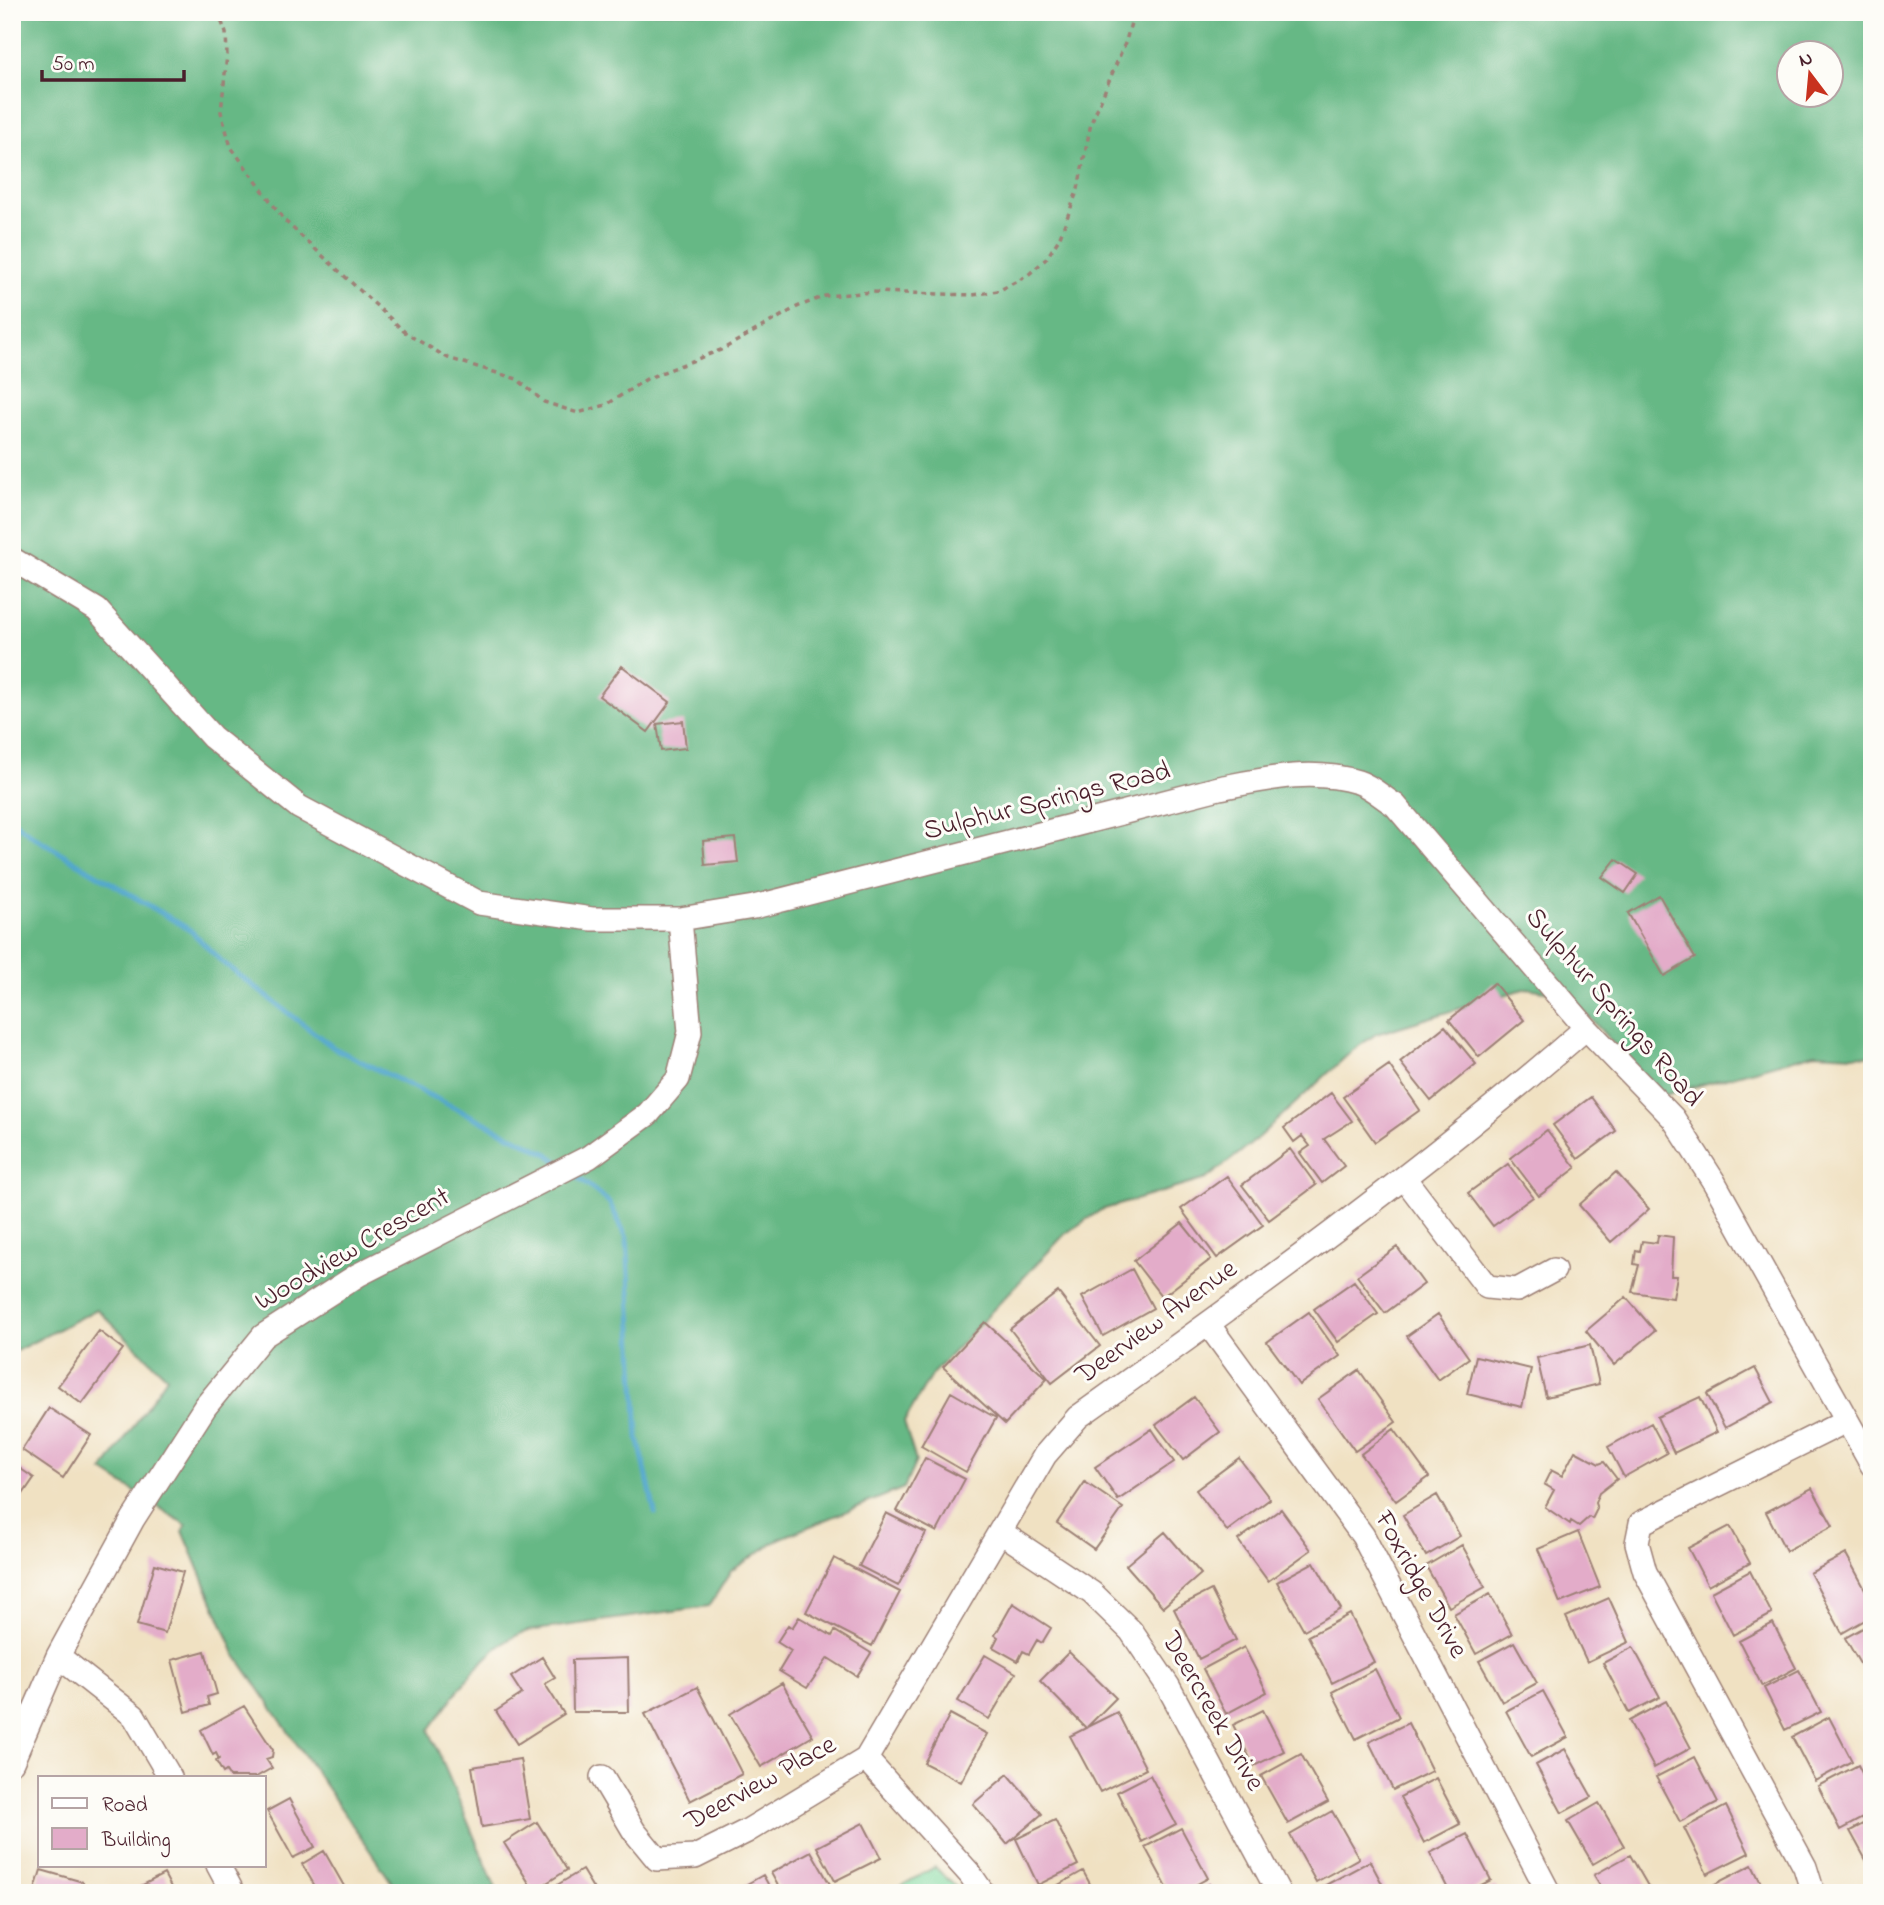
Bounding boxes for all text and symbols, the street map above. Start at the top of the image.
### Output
scale bar [42,38,184,82]
north arrow [1776,38,1846,108]
text: N [1796,45,1816,75]
text: 50 m [52,50,95,80]
street label: Sulphur Springs Road [919,751,1175,853]
street label: Sulphur Springs Road [1514,899,1712,1117]
street label: Woodview Crescent [248,1177,458,1323]
street label: Deerview Avenue [1067,1250,1247,1397]
street label: Foxridge Drive [1362,1503,1478,1667]
street label: Deercreek Drive [1149,1624,1275,1800]
street label: Deerview Place [677,1725,845,1843]
legend [38,1776,266,1867]
text: Road [102,1791,148,1821]
text: Building [101,1826,171,1858]

